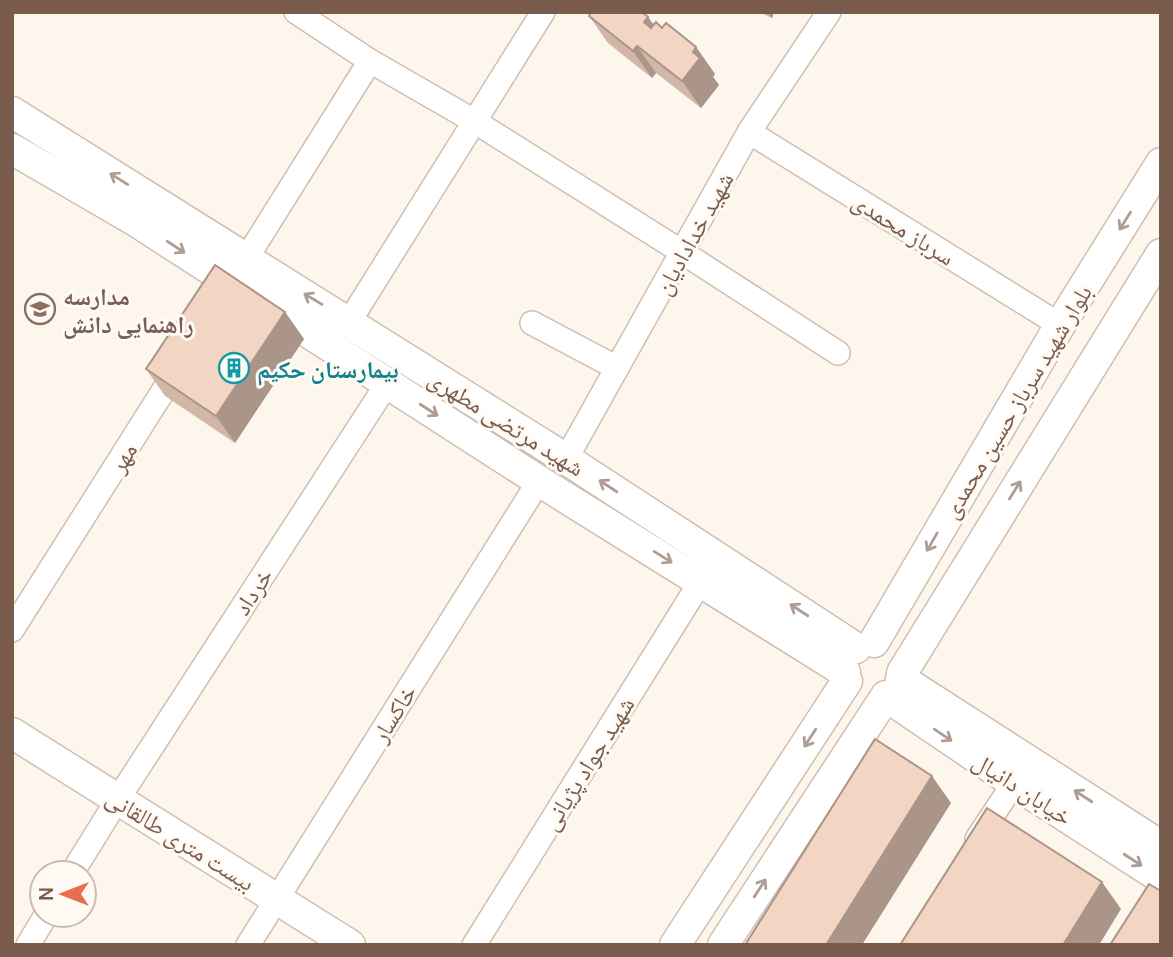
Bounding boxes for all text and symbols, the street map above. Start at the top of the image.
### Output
street label: شهید خدادادیان [646,165,740,301]
one-way arrow [110,172,130,186]
street label: سرباز محمدی [846,183,962,273]
one-way arrow [1117,211,1132,230]
one-way arrow [166,240,185,254]
street label: بلوار شهید سرباز حسین محمدی [933,278,1099,524]
place label: مدارسه راهنمایی دانش [63,279,193,340]
school or university icon: مدارسه راهنمایی دانش [23,292,57,326]
one-way arrow [303,292,323,306]
building icon: بیمارستان حکیم [217,351,251,385]
place label: بیمارستان حکیم [257,352,399,386]
street label: شهید مرتضی مطهری [423,361,591,483]
one-way arrow [418,404,438,418]
street label: مهر [100,436,144,479]
one-way arrow [599,479,619,493]
one-way arrow [1008,481,1022,501]
one-way arrow [925,532,939,552]
one-way arrow [652,551,672,565]
street label: خرداد [224,561,280,621]
one-way arrow [790,603,809,618]
street label: خاکسار [362,678,424,749]
street label: شهید جواد پژیانی [533,690,641,836]
one-way arrow [803,728,817,748]
one-way arrow [933,728,952,742]
street label: خیابان دانیال [967,743,1079,833]
street label: بیست متری طالقانی [100,780,262,898]
one-way arrow [1073,789,1093,803]
one-way arrow [1122,853,1142,867]
north arrow [28,859,98,929]
one-way arrow [754,878,768,898]
text: N [33,887,59,901]

